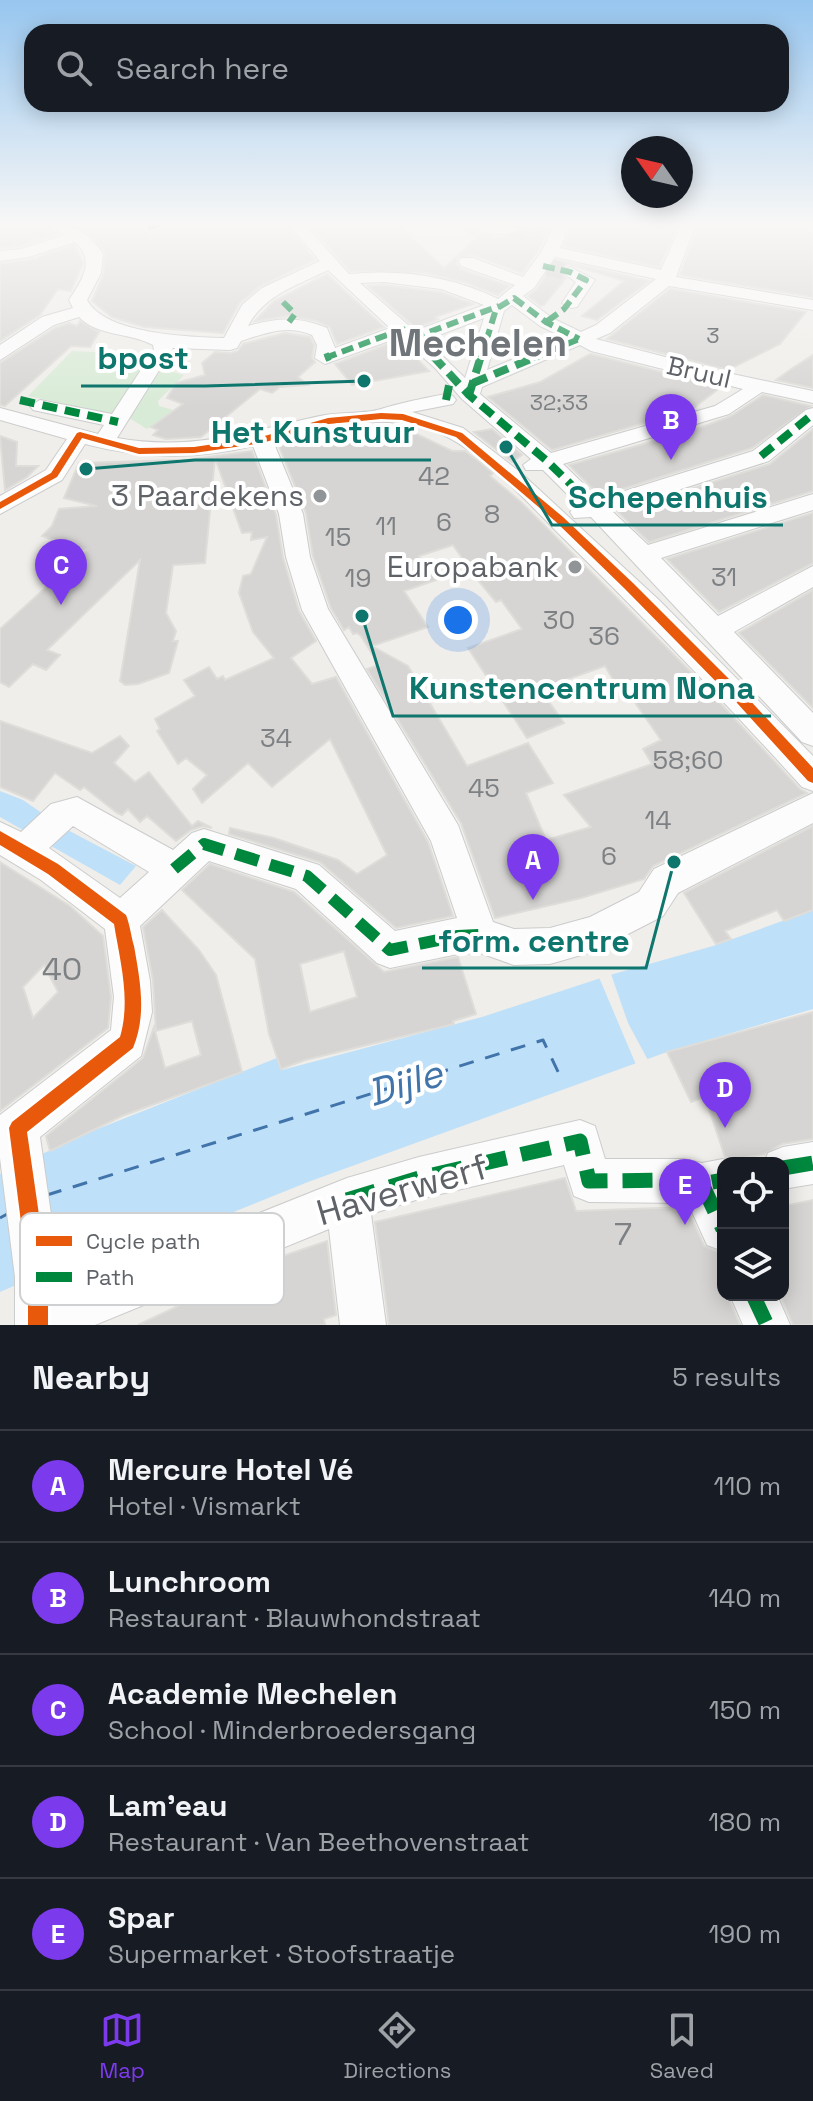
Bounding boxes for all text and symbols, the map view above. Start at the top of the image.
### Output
search box [24,24,789,112]
icon: search [52,46,96,90]
text: Search here [116,49,289,88]
north arrow [621,136,693,208]
district label: Mechelen [389,319,567,367]
house number: 3 [706,321,720,349]
callout: bpost [81,330,205,386]
text: bpost [97,338,189,378]
street label: Bruul [663,348,735,396]
house number: 32;33 [530,388,588,416]
pin: B [645,394,697,460]
callout: Het Kunstuur [195,404,431,460]
text: Het Kunstuur [211,412,415,452]
house number: 42 [418,459,450,493]
callout: Schepenhuis [552,469,783,525]
place label: 3 Paardekens [111,476,304,515]
text: Schepenhuis [568,477,768,517]
marker: 3 Paardekens [311,487,329,505]
house number: 8 [484,497,500,531]
house number: 6 [436,505,452,539]
house number: 11 [375,509,397,543]
house number: 15 [325,520,351,554]
pin: C [35,539,87,605]
place label: Europabank [387,547,559,586]
marker: Europabank [566,558,584,576]
house number: 31 [711,560,737,594]
house number: 19 [345,561,371,595]
your location [438,600,478,640]
house number: 30 [543,603,575,637]
house number: 36 [588,619,620,653]
callout: Kunstencentrum Nona [393,660,771,716]
text: Kunstencentrum Nona [409,668,755,708]
house number: 34 [260,721,292,755]
house number: 58;60 [653,743,723,777]
house number: 45 [468,771,500,805]
house number: 14 [644,803,672,837]
pin: A [507,834,559,900]
house number: 6 [601,839,617,873]
callout: form. centre [422,912,646,968]
text: form. centre [438,921,630,961]
house number: 40 [42,949,82,989]
water label: Dijle [362,1049,450,1117]
pin: D [699,1062,751,1128]
street label: Haverwerf [311,1144,493,1236]
map controls [717,1157,789,1301]
button: locate [717,1157,789,1229]
pin: E [659,1159,711,1225]
legend [20,1213,284,1305]
house number: 7 [614,1214,632,1254]
text: Cycle path [86,1227,201,1255]
button: layers [717,1229,789,1301]
text: Path [86,1263,135,1291]
text: Nearby [32,1356,150,1399]
text: 5 results [672,1360,781,1394]
text: Mercure Hotel Vé [108,1450,354,1489]
text: A [50,1469,66,1503]
text: 110 m [714,1469,781,1503]
text: Hotel · Vismarkt [108,1489,301,1523]
text: Lunchroom [108,1562,271,1601]
text: B [49,1581,67,1615]
text: 140 m [708,1581,781,1615]
text: Restaurant · Blauwhondstraat [108,1601,481,1635]
text: Academie Mechelen [108,1674,398,1713]
text: C [50,1693,66,1727]
text: 150 m [709,1693,781,1727]
text: School · Minderbroedersgang [108,1713,476,1747]
text: Lam'eau [108,1786,228,1825]
text: D [49,1805,67,1839]
text: 180 m [708,1805,781,1839]
text: Restaurant · Van Beethovenstraat [108,1825,530,1859]
text: Spar [108,1898,175,1937]
text: E [51,1917,65,1951]
text: 190 m [709,1917,781,1951]
text: Supermarket · Stoofstraatje [108,1937,455,1971]
tab: Map [99,2008,145,2084]
tab: Directions [343,2008,451,2084]
tab: Saved [650,2008,714,2084]

